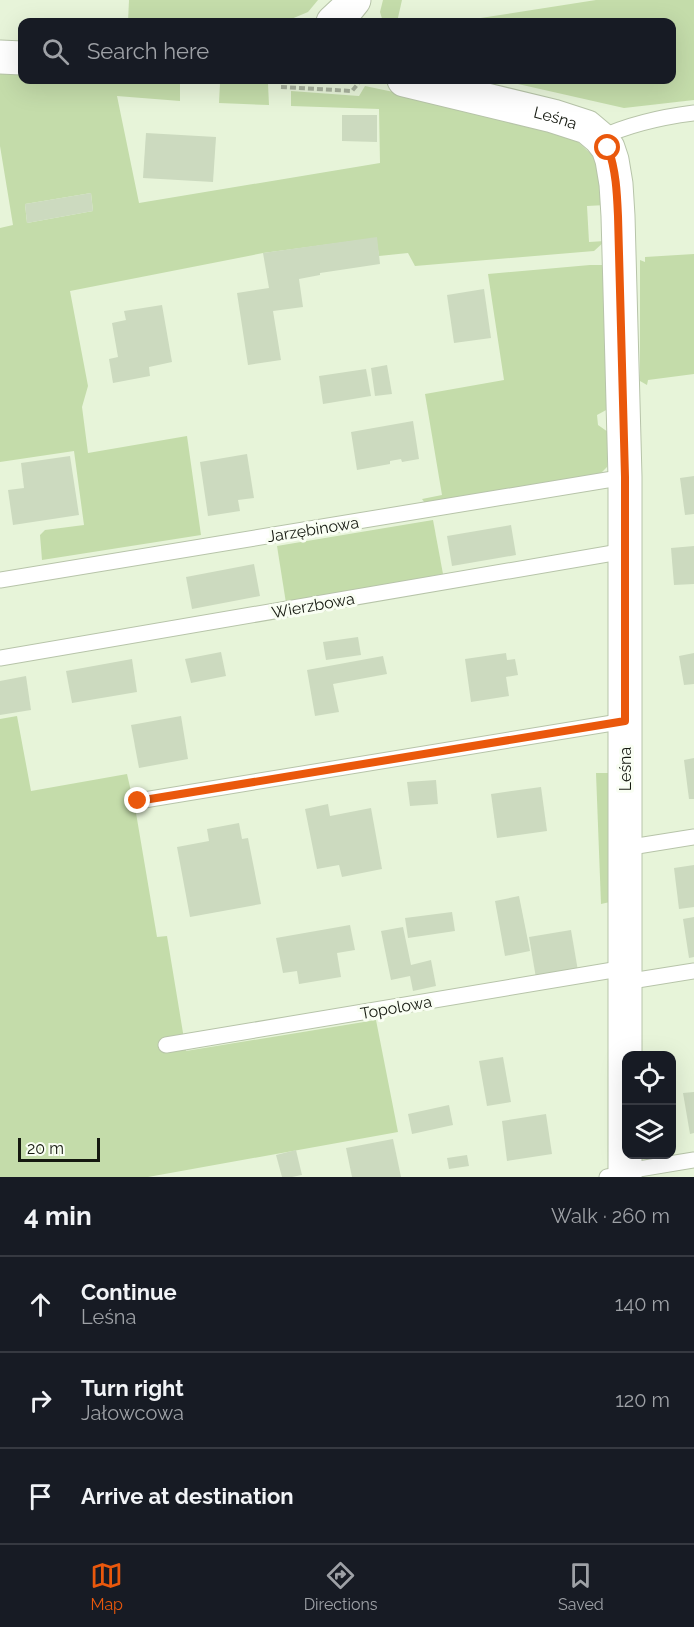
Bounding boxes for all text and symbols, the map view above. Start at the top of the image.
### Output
search box [18,18,676,84]
icon: search [39,35,72,68]
text: Search here [87,38,209,64]
street label: Leśna [532,103,579,133]
route start [594,134,620,160]
street label: Jarzębinowa [266,513,360,546]
street label: Wierzbowa [270,589,356,622]
street label: Leśna [616,747,635,791]
route end [124,787,150,813]
street label: Topolowa [359,992,433,1023]
map controls [622,1051,676,1159]
button: locate [622,1051,676,1105]
button: layers [622,1105,676,1159]
scale bar [18,1135,100,1162]
text: 20 m [27,1139,64,1158]
text: 4 min [24,1201,92,1231]
text: Walk · 260 m [551,1204,670,1228]
text: Continue [81,1279,177,1305]
icon: ahead [24,1288,57,1321]
text: 140 m [615,1292,670,1316]
text: Leśna [81,1305,136,1329]
text: Turn right [81,1375,184,1401]
icon: right [24,1384,57,1417]
text: 120 m [615,1388,670,1412]
text: Jałowcowa [81,1401,184,1425]
icon: arrive [24,1480,57,1513]
text: Arrive at destination [81,1483,294,1509]
tab: Map [90,1559,123,1614]
tab: Directions [304,1559,378,1614]
tab: Saved [558,1559,604,1614]

